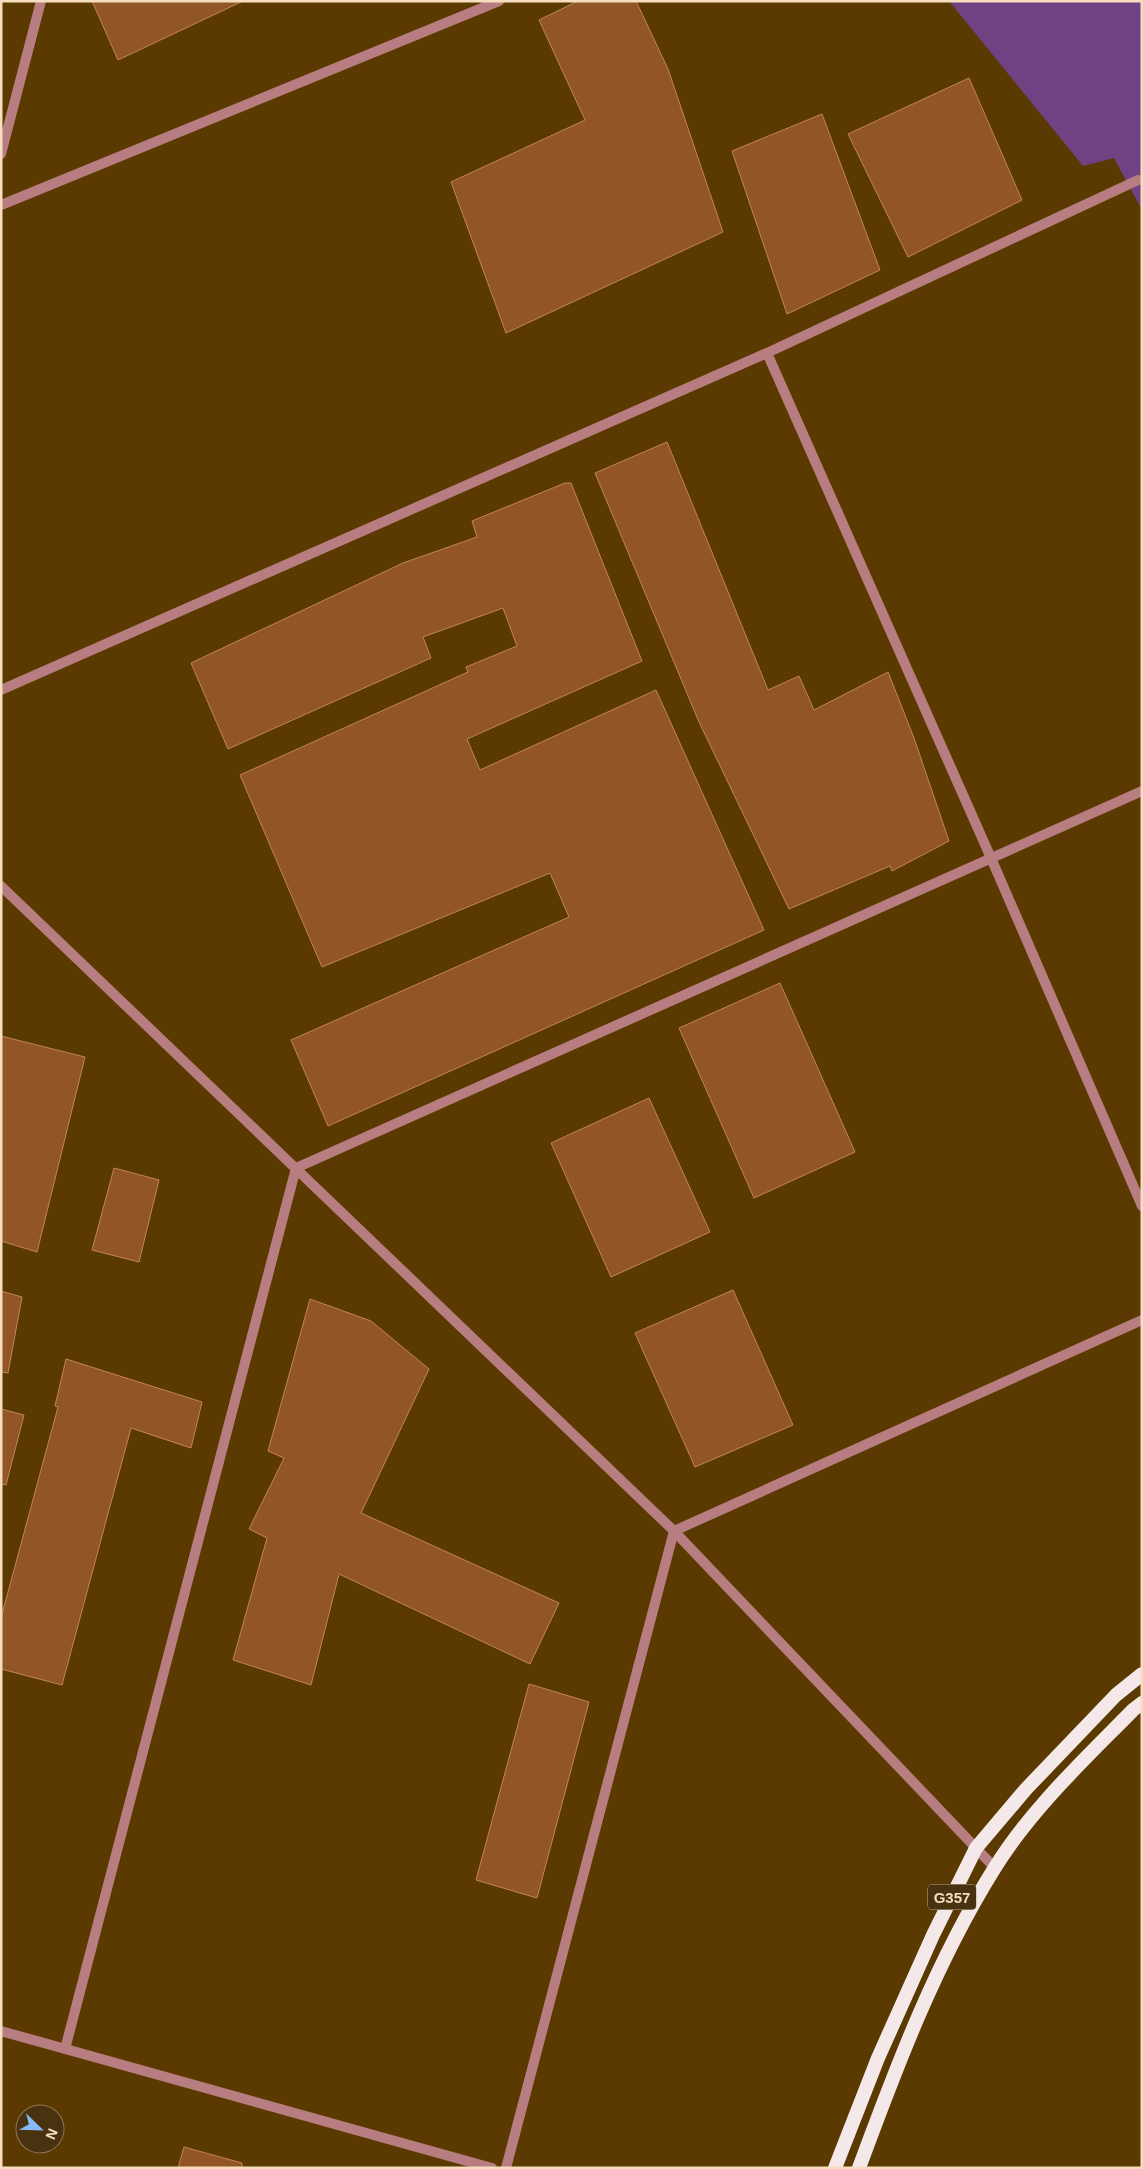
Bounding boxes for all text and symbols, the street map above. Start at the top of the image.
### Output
road number: G357 [928,1884,976,1910]
north arrow [15,2104,65,2154]
text: N [43,2126,61,2142]

